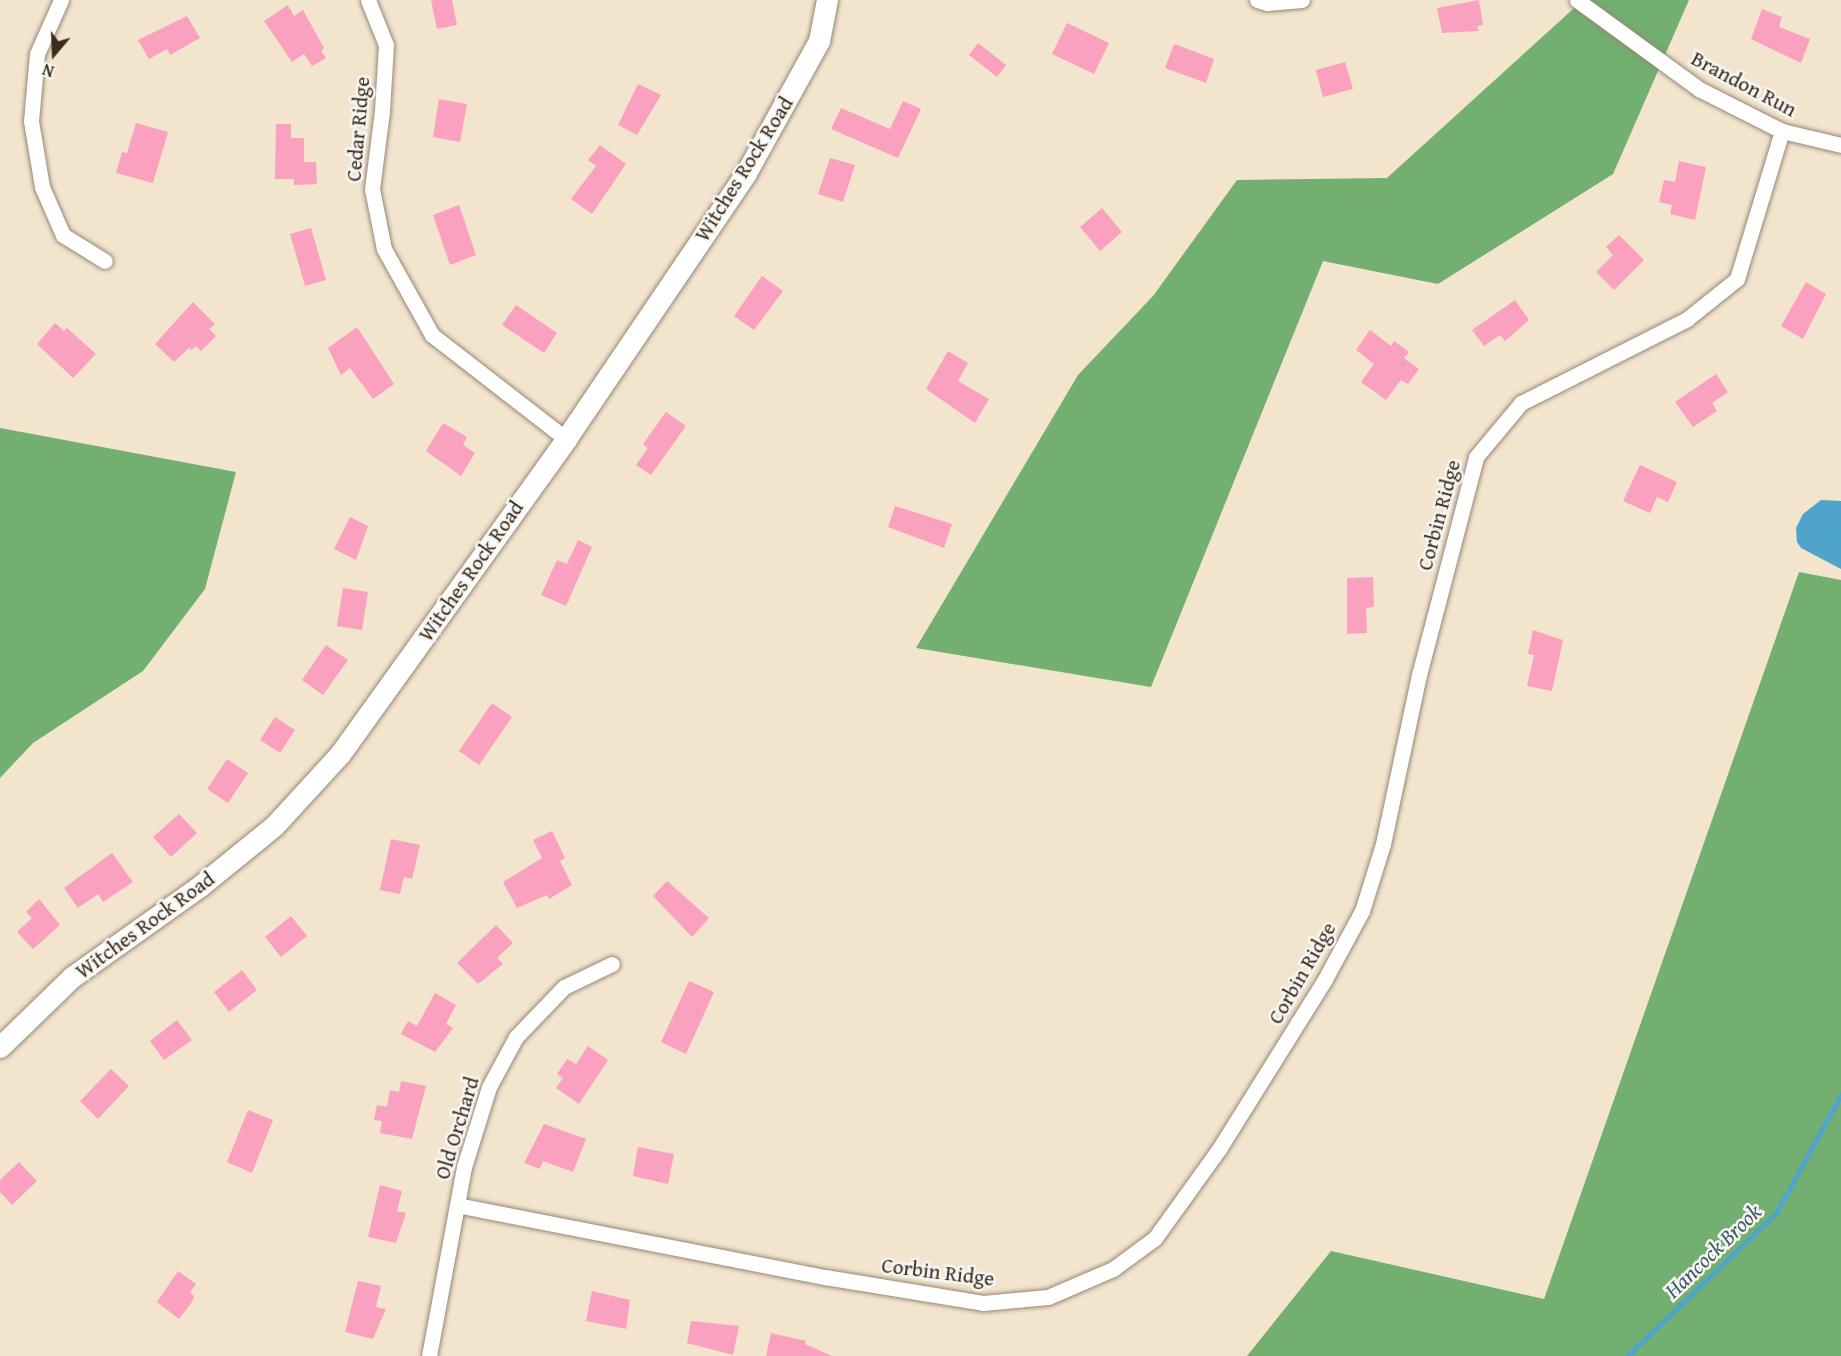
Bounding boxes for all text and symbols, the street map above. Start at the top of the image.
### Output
north arrow [24,24,84,84]
street label: Brandon Run [1687,46,1801,122]
text: N [39,58,57,84]
street label: Cedar Ridge [341,76,375,182]
street label: Witches Rock Road [689,92,799,246]
street label: Corbin Ridge [1412,457,1466,573]
street label: Witches Rock Road [413,496,529,646]
street label: Witches Rock Road [71,866,219,984]
street label: Corbin Ridge [1263,918,1341,1028]
street label: Old Orchard [429,1074,485,1182]
water label: Hancock Brook [1659,1198,1767,1304]
street label: Corbin Ridge [880,1253,996,1291]

